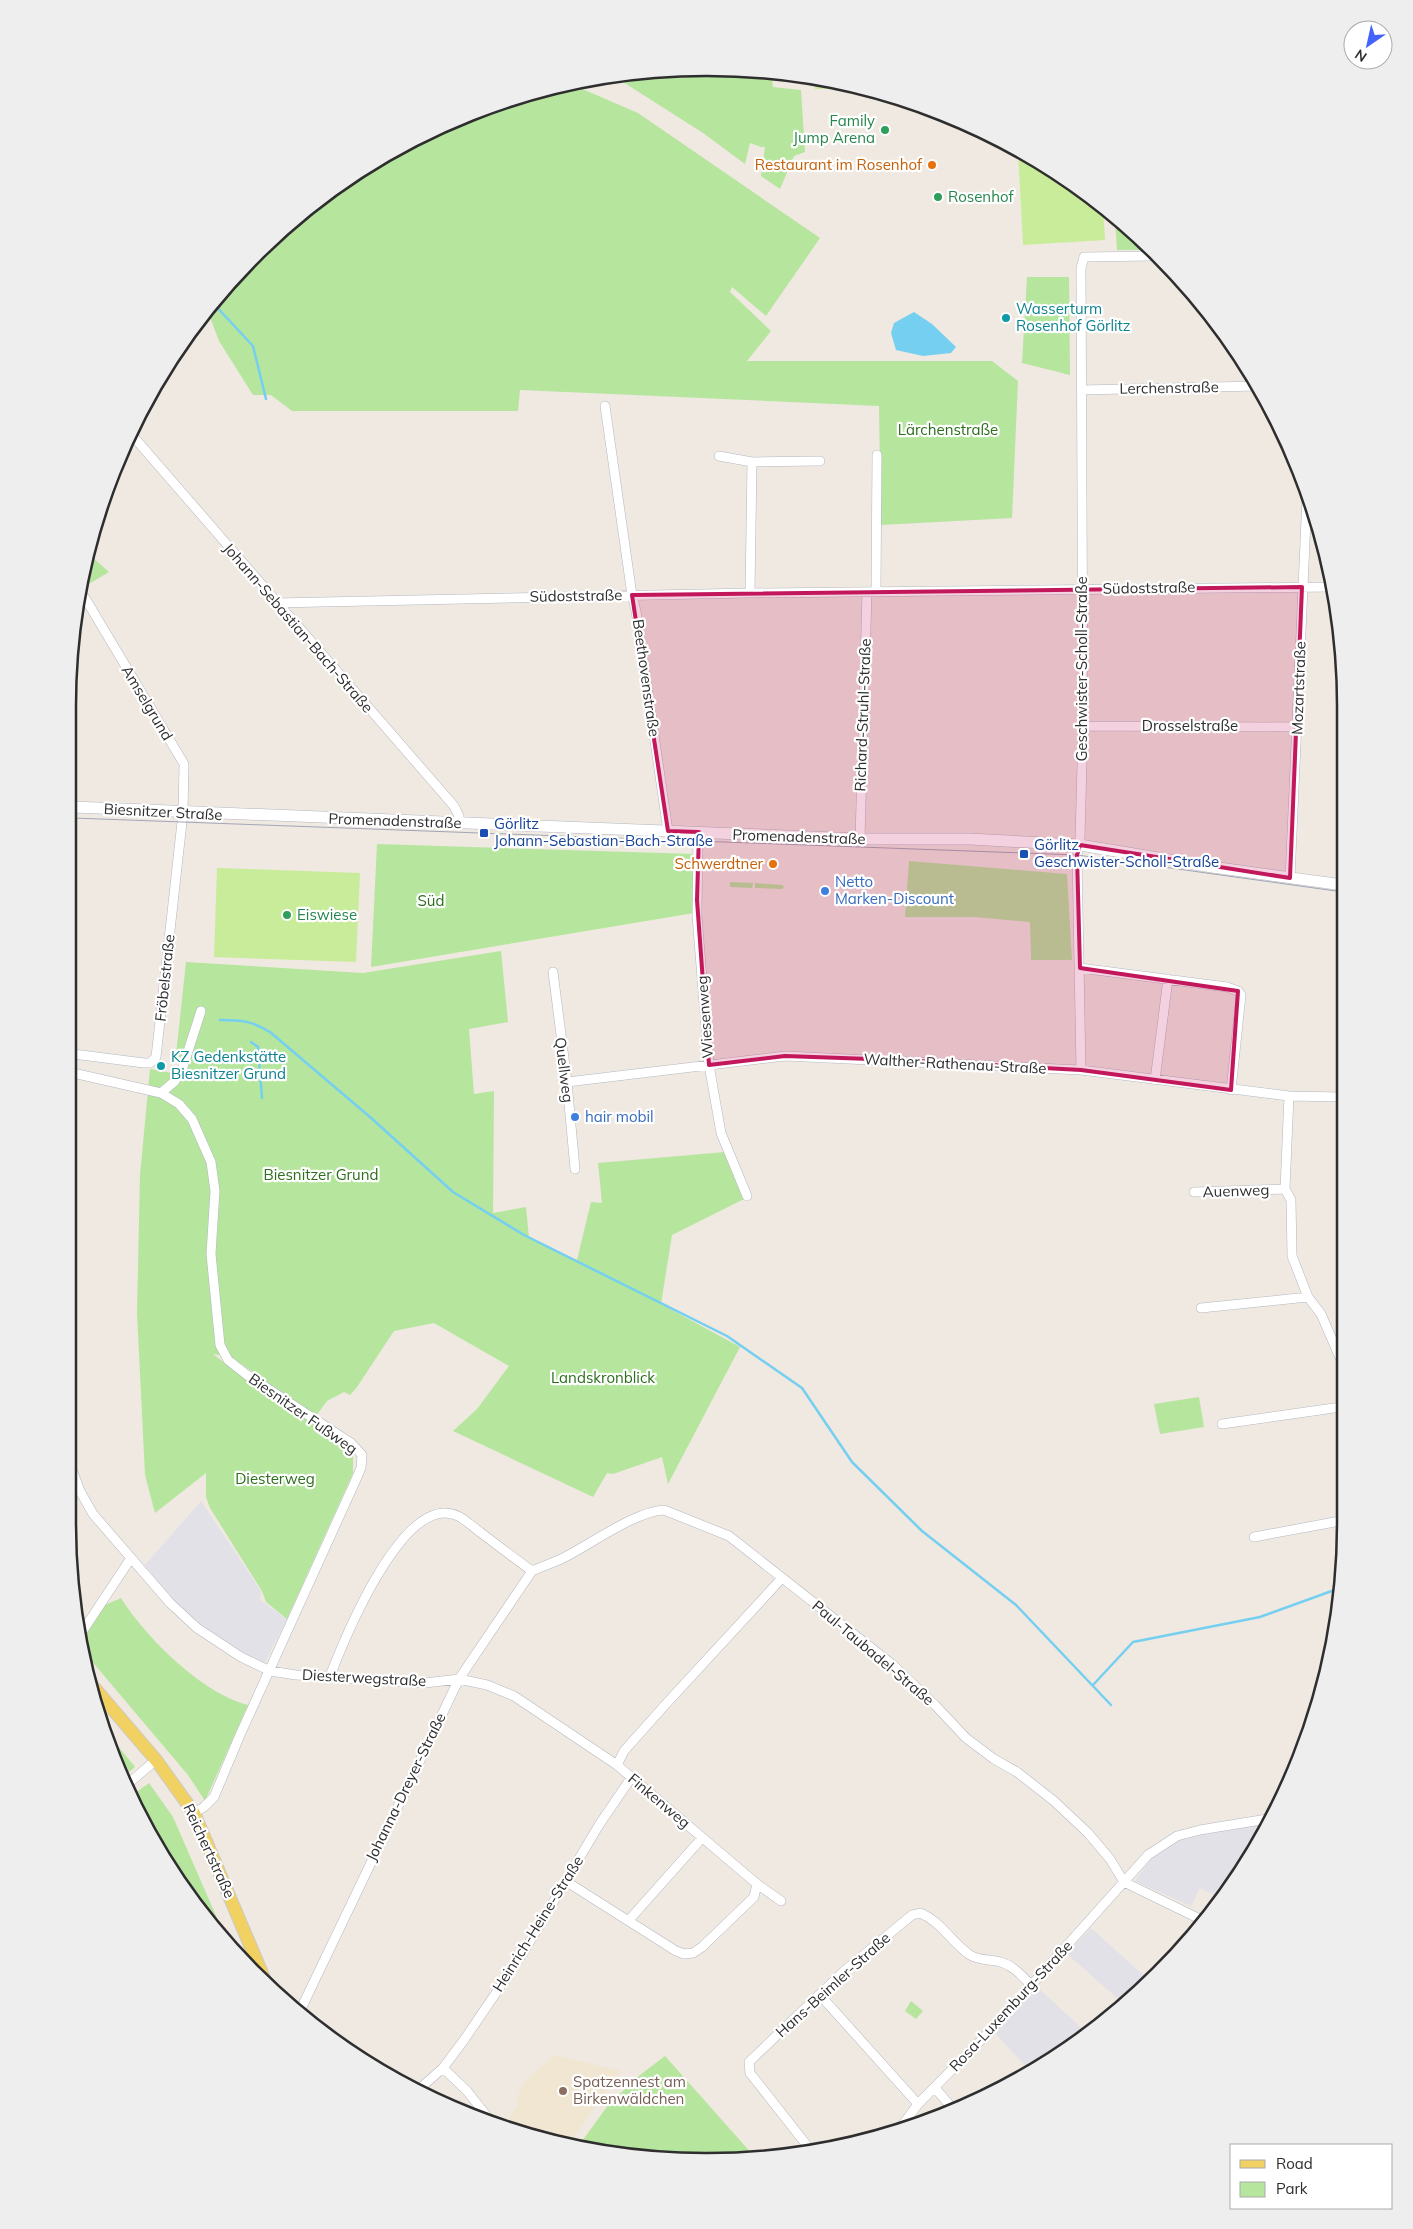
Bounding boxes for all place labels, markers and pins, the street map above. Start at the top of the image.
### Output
place label: Family Jump Arena [793,111,875,147]
marker: Family Jump Arena [879,124,891,136]
place label: Restaurant im Rosenhof [755,155,923,174]
marker: Restaurant im Rosenhof [926,159,938,171]
place label: Rosenhof [948,187,1014,206]
marker: Rosenhof [932,191,944,203]
place label: Wasserturm Rosenhof Görlitz [1016,299,1131,335]
marker: Wasserturm Rosenhof Görlitz [1000,312,1012,324]
place label: Görlitz Johann-Sebastian-Bach-Straße [494,814,713,850]
marker: Görlitz Johann-Sebastian-Bach-Straße [478,827,490,839]
place label: Görlitz Geschwister-Scholl-Straße [1034,835,1219,871]
marker: Görlitz Geschwister-Scholl-Straße [1018,848,1030,860]
place label: Schwerdtner [674,854,764,873]
marker: Schwerdtner [767,858,779,870]
place label: Netto Marken-Discount [835,872,954,908]
marker: Netto Marken-Discount [819,885,831,897]
place label: Eiswiese [297,905,357,924]
marker: Eiswiese [281,909,293,921]
place label: KZ Gedenkstätte Biesnitzer Grund [171,1047,286,1083]
marker: KZ Gedenkstätte Biesnitzer Grund [155,1060,167,1072]
place label: hair mobil [585,1107,654,1126]
marker: hair mobil [569,1111,581,1123]
place label: Spatzennest am Birkenwäldchen [573,2072,686,2108]
marker: Spatzennest am Birkenwäldchen [557,2085,569,2097]

